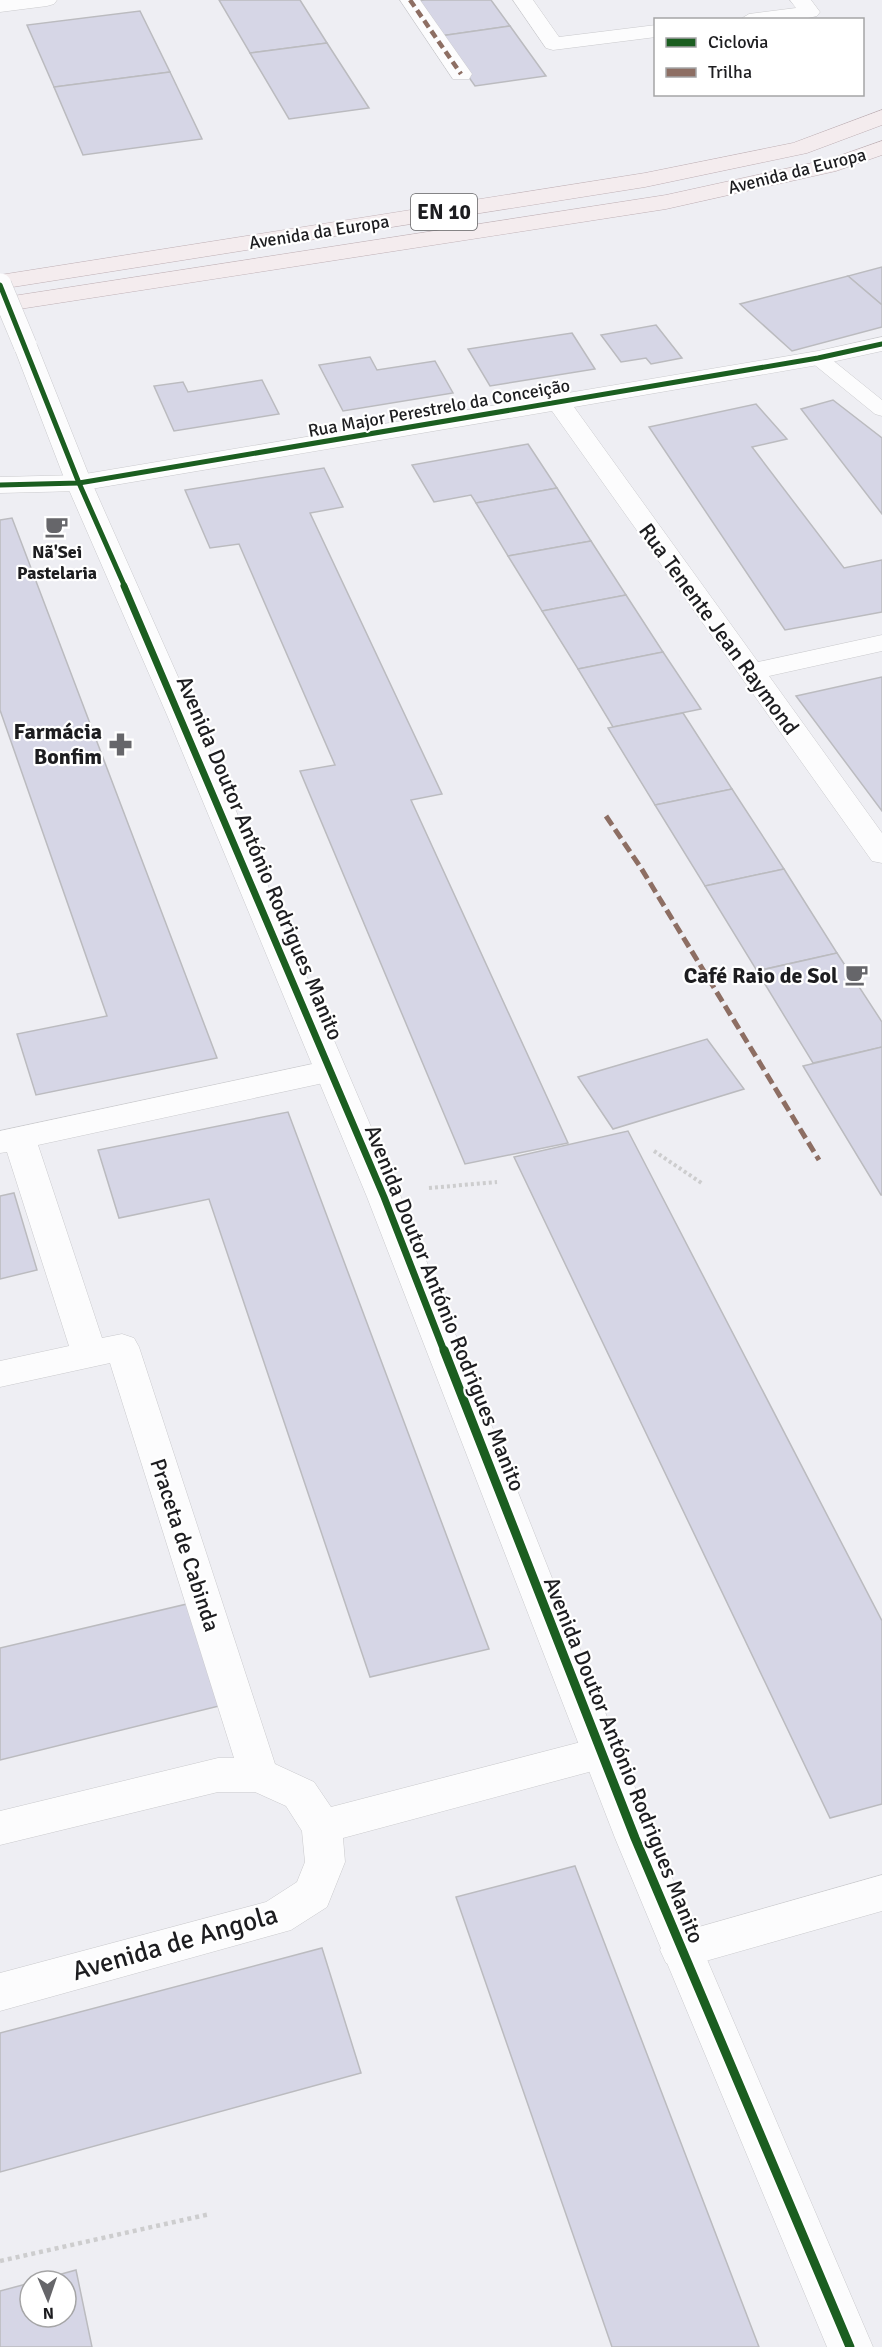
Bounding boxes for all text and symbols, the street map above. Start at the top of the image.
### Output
legend [654,18,864,96]
text: Ciclovia [708,31,768,53]
text: Trilha [708,61,752,83]
street label: Avenida da Europa [726,143,868,199]
road number: EN 10 [411,194,477,230]
street label: Avenida da Europa [247,210,391,254]
street label: Rua Major Perestrelo da Conceição [306,374,572,442]
cafe icon: Nã'Sei Pastelaria [44,513,70,539]
street label: Rua Tenente Jean Raymond [633,518,805,740]
place label: Nã'Sei Pastelaria [17,541,97,584]
street label: Avenida Doutor António Rodrigues Manito [171,672,349,1044]
place label: Farmácia Bonfim [14,718,102,770]
pharmacy icon: Farmácia Bonfim [107,731,133,757]
place label: Café Raio de Sol [684,962,838,989]
cafe icon: Café Raio de Sol [843,962,869,988]
street label: Avenida Doutor António Rodrigues Manito [359,1121,531,1495]
street label: Praceta de Cabinda [144,1455,226,1635]
street label: Avenida Doutor António Rodrigues Manito [538,1573,710,1947]
street label: Avenida de Angola [68,1898,282,1988]
north arrow [18,2269,78,2329]
text: N [43,2303,54,2323]

